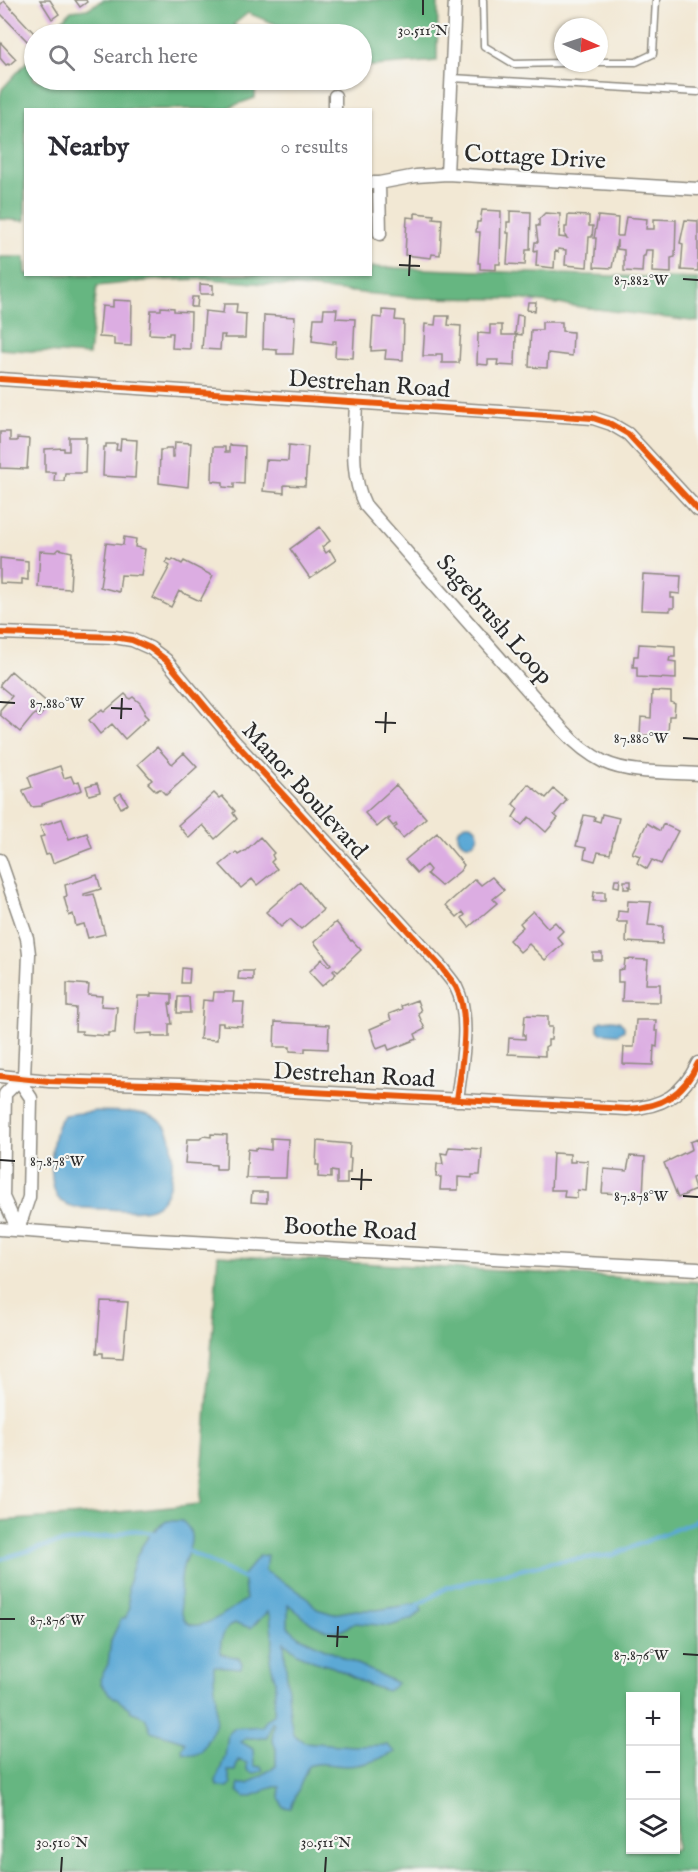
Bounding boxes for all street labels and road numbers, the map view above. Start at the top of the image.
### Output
street label: Cottage Drive [463,139,607,177]
street label: Destrehan Road [287,364,451,406]
street label: Sagebrush Loop [429,548,559,692]
street label: Manor Boulevard [234,716,374,866]
street label: Destrehan Road [272,1056,436,1096]
street label: Boothe Road [283,1211,418,1249]

